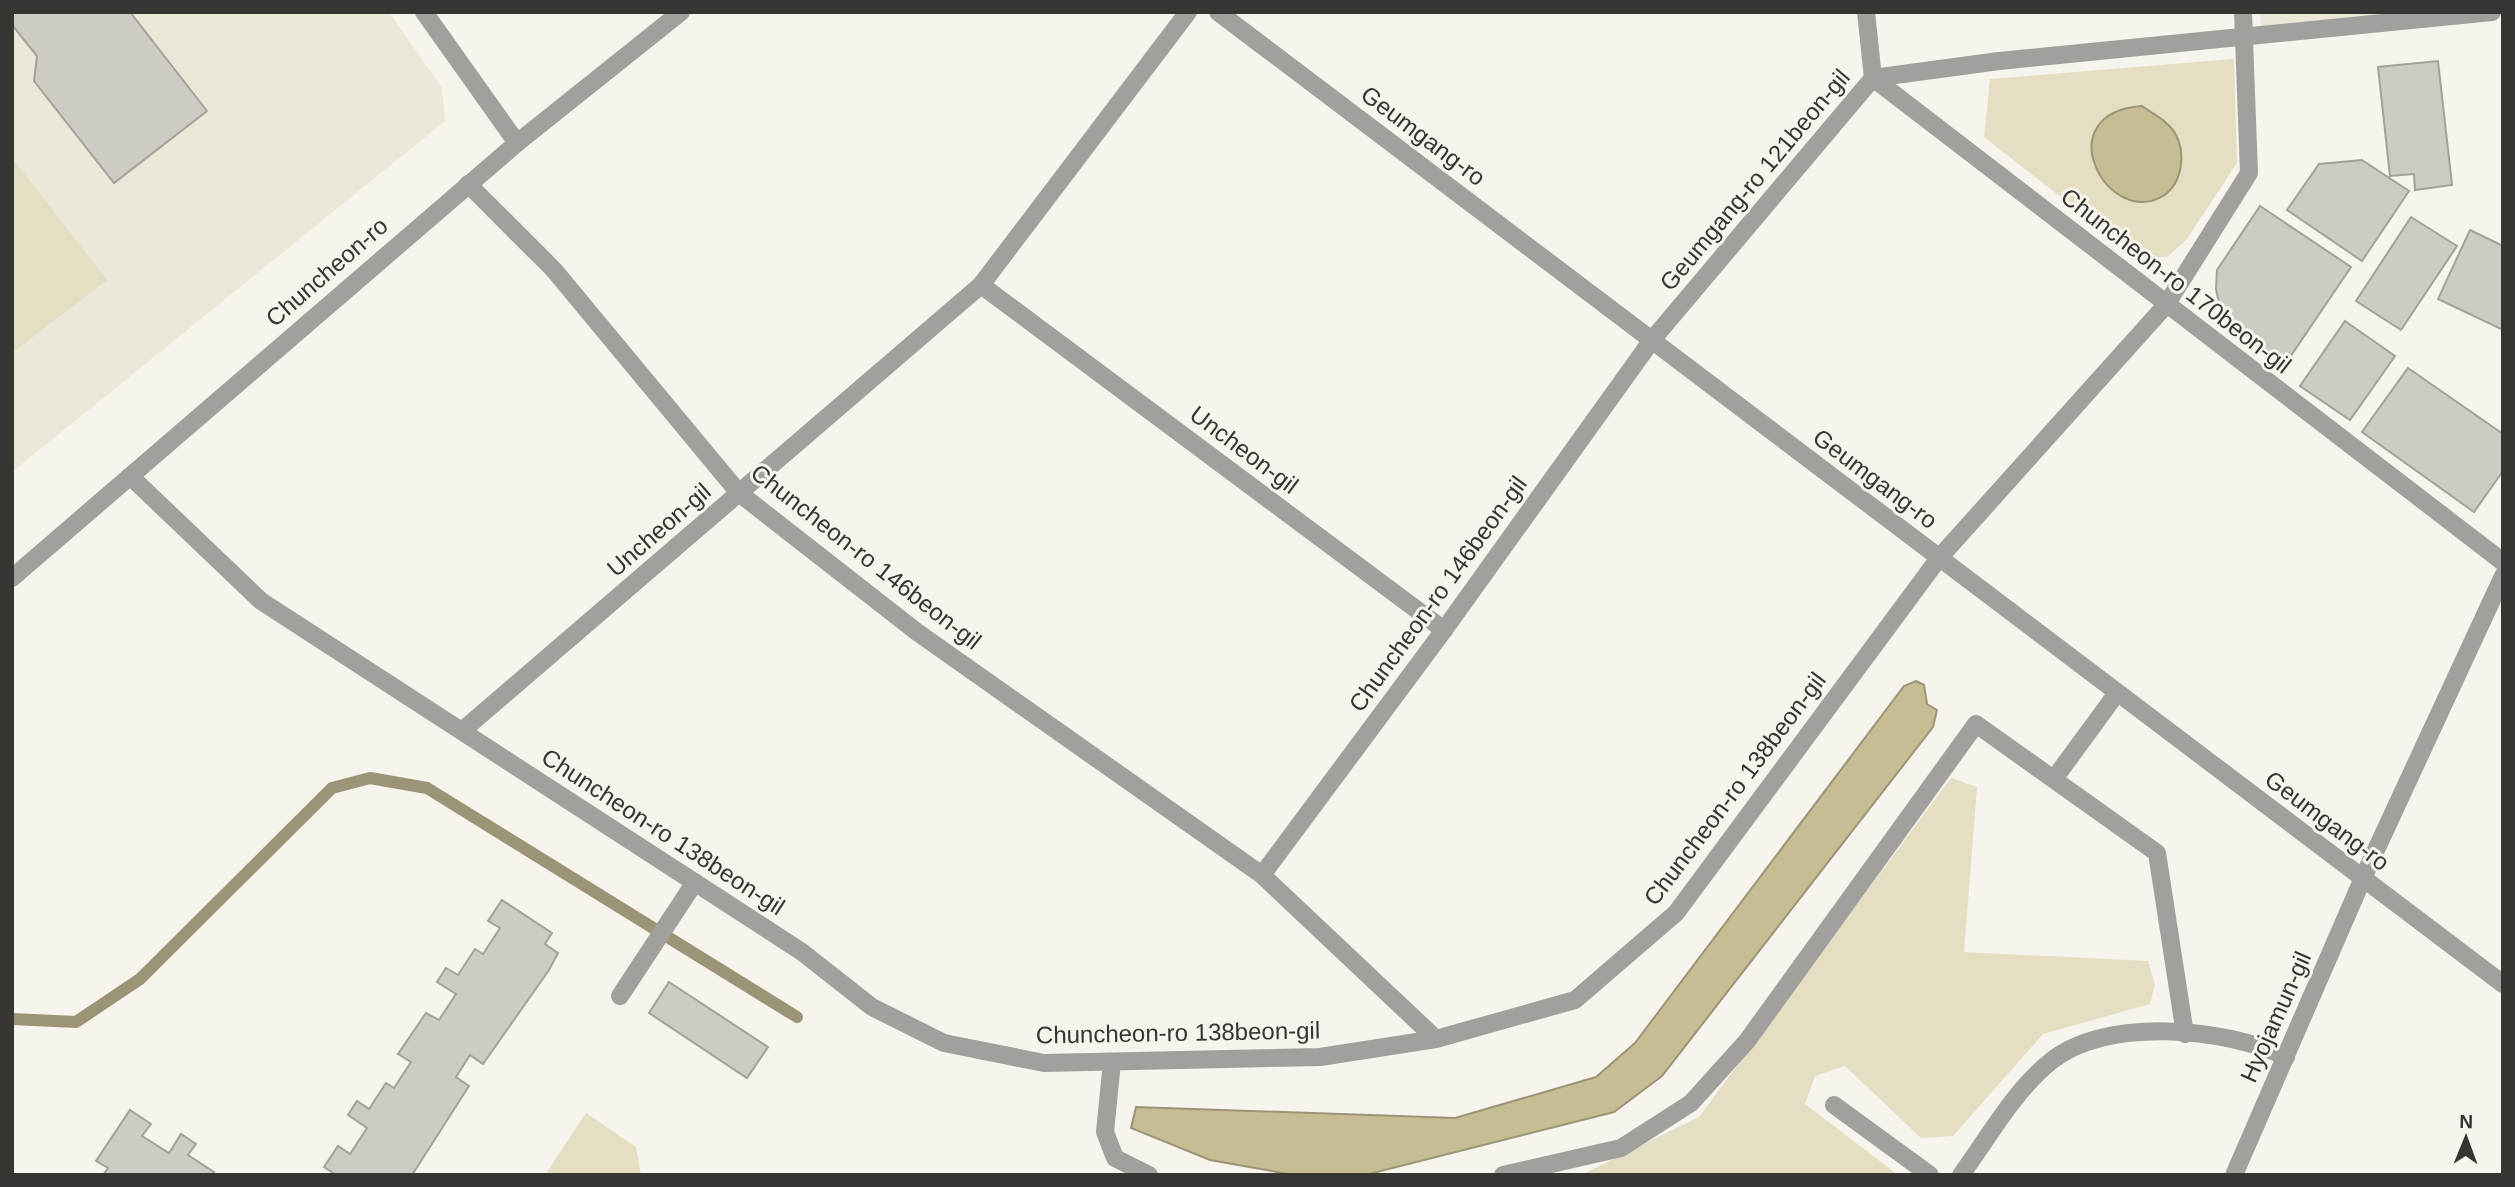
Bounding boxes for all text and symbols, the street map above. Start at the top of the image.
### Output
street label: Geumgang-ro 121beon-gil [1654,64,1855,296]
street label: Geumgang-ro [1356,80,1491,191]
street label: Chuncheon-ro 170beon-gil [2056,182,2297,379]
street label: Chuncheon-ro [260,212,393,332]
street label: Uncheon-gil [1185,400,1304,499]
street label: Geumgang-ro [1808,423,1943,534]
street label: Chuncheon-ro 146beon-gil [746,458,987,655]
street label: Chuncheon-ro 146beon-gil [1343,471,1532,717]
street label: Uncheon-gil [601,477,716,582]
street label: Chuncheon-ro 138beon-gil [1638,667,1831,910]
street label: Chuncheon-ro 138beon-gil [537,743,790,920]
street label: Geumgang-ro [2260,765,2395,876]
street label: Hyojamun-gil [2235,947,2316,1086]
street label: Chuncheon-ro 138beon-gil [1036,1017,1320,1048]
north arrow [2431,1103,2501,1173]
text: N [2459,1111,2473,1132]

